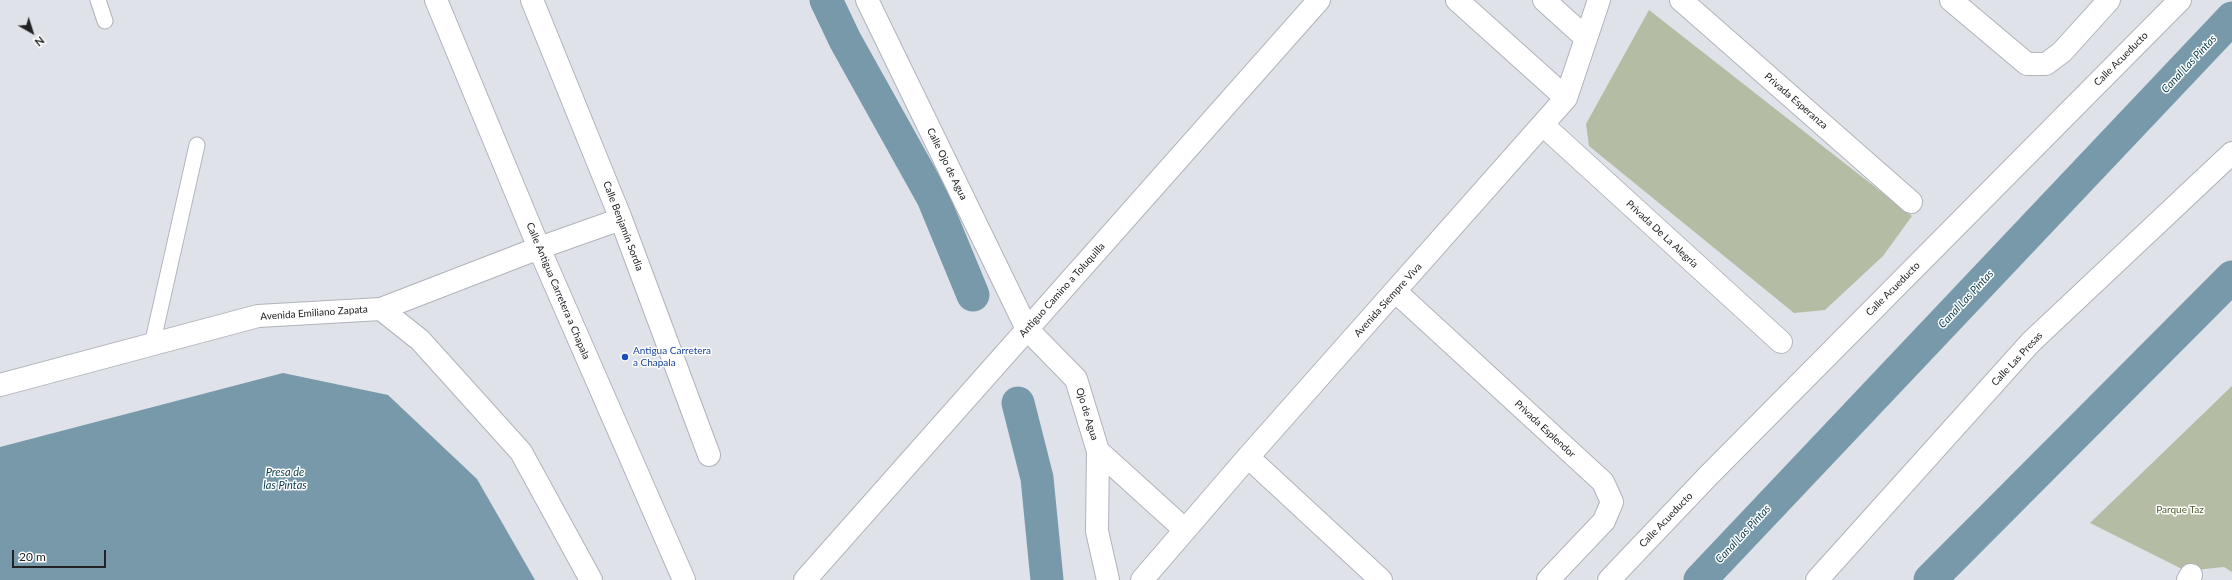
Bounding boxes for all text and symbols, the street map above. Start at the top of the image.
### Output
north arrow [12,12,52,52]
street label: Calle Acueducto [2091,29,2151,89]
water label: Canal Las Pintas [2159,32,2219,96]
text: N [32,34,47,49]
street label: Privada Esperanza [1762,70,1830,132]
street label: Calle Ojo de Agua [924,126,970,202]
street label: Calle Benjamín Sordia [600,179,646,273]
street label: Privada De La Alegría [1624,198,1700,270]
street label: Calle Antigua Carretera a Chapala [524,221,592,361]
street label: Antiguo Camino a Toluquilla [1017,240,1107,340]
street label: Calle Acueducto [1863,259,1923,319]
street label: Avenida Siempre Viva [1352,261,1424,339]
water label: Canal Las Pintas [1936,267,1996,331]
street label: Avenida Emiliano Zapata [260,303,368,323]
street label: Calle Las Presas [1989,330,2045,388]
place label: Antigua Carretera a Chapala [633,345,711,368]
marker: Antigua Carretera a Chapala [620,352,630,362]
street label: Ojo de Agua [1073,386,1101,442]
street label: Privada Esplendor [1512,398,1578,460]
water label: Presa de las Pintas [263,465,307,491]
street label: Calle Acueducto [1637,490,1695,550]
water label: Canal Las Pintas [1713,502,1773,566]
park label: Parque Taz [2156,504,2204,516]
scale bar [14,542,108,568]
text: 20 m [19,549,46,564]

